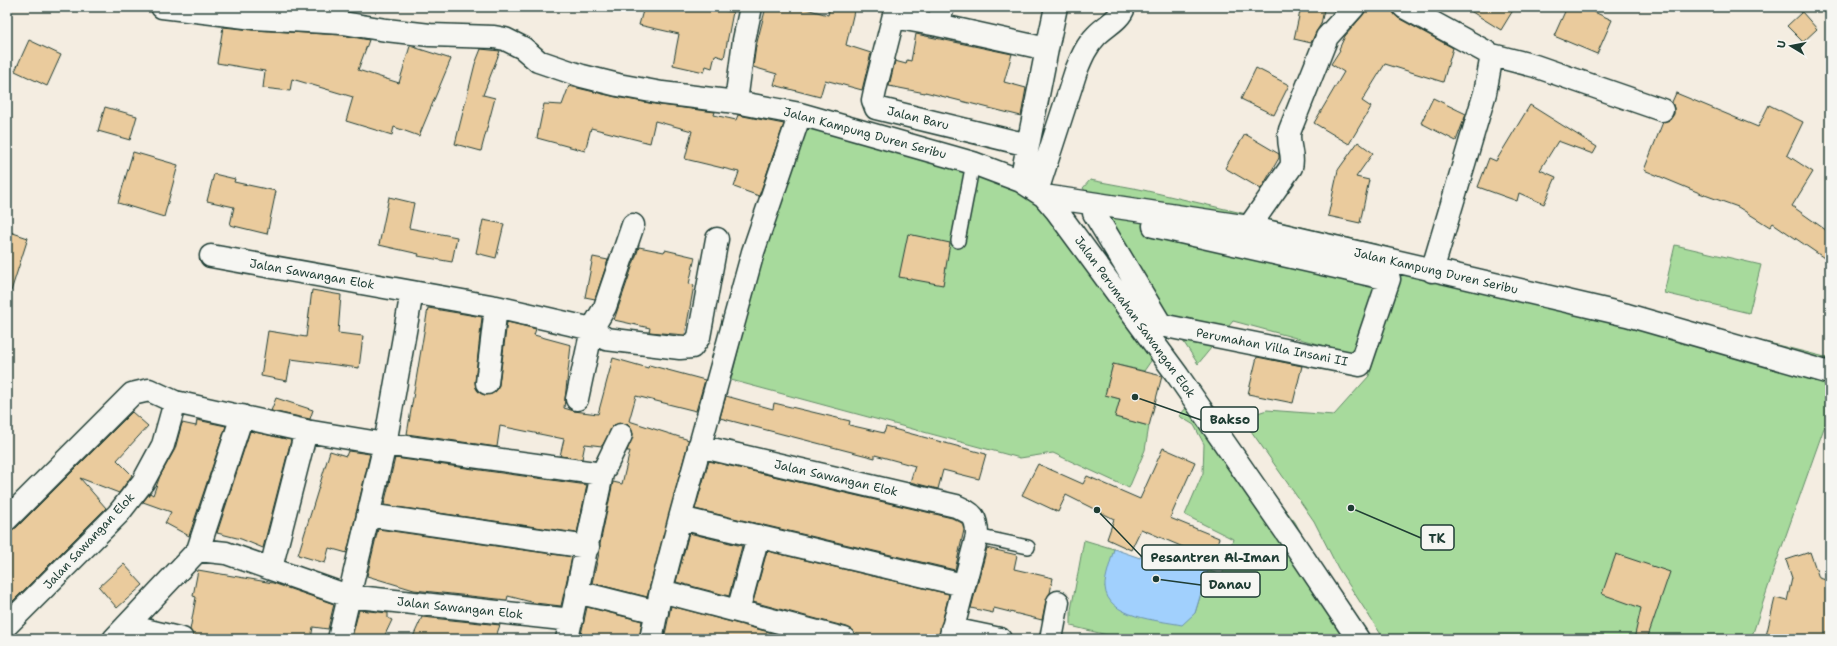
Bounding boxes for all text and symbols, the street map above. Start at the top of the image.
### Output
north arrow [1771,26,1811,66]
text: U [1774,39,1790,49]
street label: Jalan Baru [885,103,951,133]
street label: Jalan Kampung Duren Seribu [782,104,948,162]
street label: Jalan Perumahan Sawangan Elok [1071,233,1199,401]
street label: Jalan Kampung Duren Seribu [1352,244,1520,298]
street label: Jalan Sawangan Elok [248,255,376,293]
street label: Perumahan Villa Insani II [1195,324,1350,370]
callout: Bakso [1201,407,1258,432]
text: Bakso [1210,411,1250,428]
street label: Jalan Sawangan Elok [772,456,900,500]
street label: Jalan Sawangan Elok [40,489,138,593]
callout: TK [1421,525,1454,550]
text: TK [1429,530,1446,547]
callout: Pesantren Al-Iman [1142,545,1287,570]
text: Pesantren Al-Iman [1150,549,1280,566]
callout: Danau [1201,572,1260,597]
text: Danau [1208,576,1252,593]
street label: Jalan Sawangan Elok [396,593,524,623]

